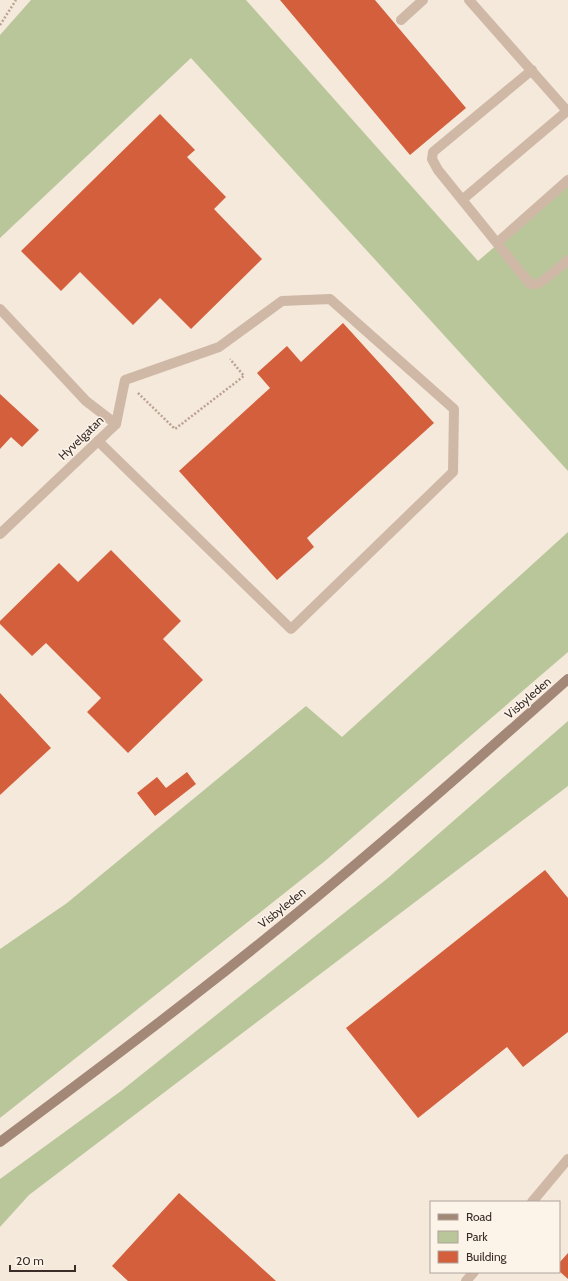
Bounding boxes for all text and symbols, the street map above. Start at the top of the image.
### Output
street label: Hyvelgatan [55,412,107,463]
street label: Visbyleden [501,673,554,722]
street label: Visbyleden [255,884,309,931]
legend [430,1201,560,1273]
text: Road [466,1209,492,1224]
text: Park [466,1229,488,1244]
scale bar [10,1247,75,1273]
text: Building [466,1249,508,1264]
text: 20 m [16,1253,44,1268]

